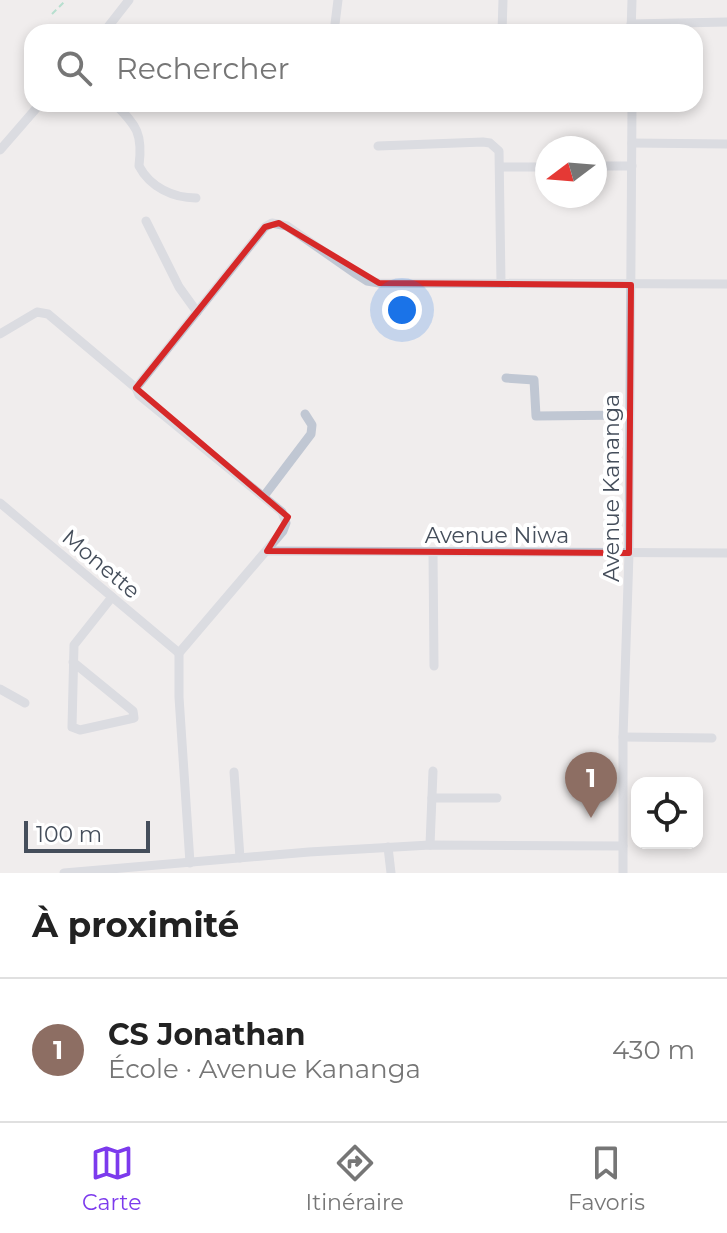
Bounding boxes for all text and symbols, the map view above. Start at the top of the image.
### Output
search box [24,24,703,112]
icon: search [52,46,96,90]
text: Rechercher [116,50,290,87]
north arrow [535,136,607,208]
your location [382,290,422,330]
street label: Avenue Kananga [598,394,625,582]
street label: Avenue Niwa [425,522,569,549]
street label: Monette [57,524,145,604]
pin: 1 [565,752,617,818]
map controls [631,777,703,849]
button: locate [631,777,703,849]
scale bar [24,817,150,853]
text: 100 m [36,821,102,848]
text: À proximité [32,904,239,946]
text: CS Jonathan [108,1016,305,1053]
text: 1 [53,1034,63,1066]
text: 430 m [612,1034,695,1066]
text: École · Avenue Kananga [108,1053,421,1085]
tab: Carte [82,1141,141,1216]
tab: Itinéraire [306,1141,404,1216]
tab: Favoris [568,1141,645,1216]

